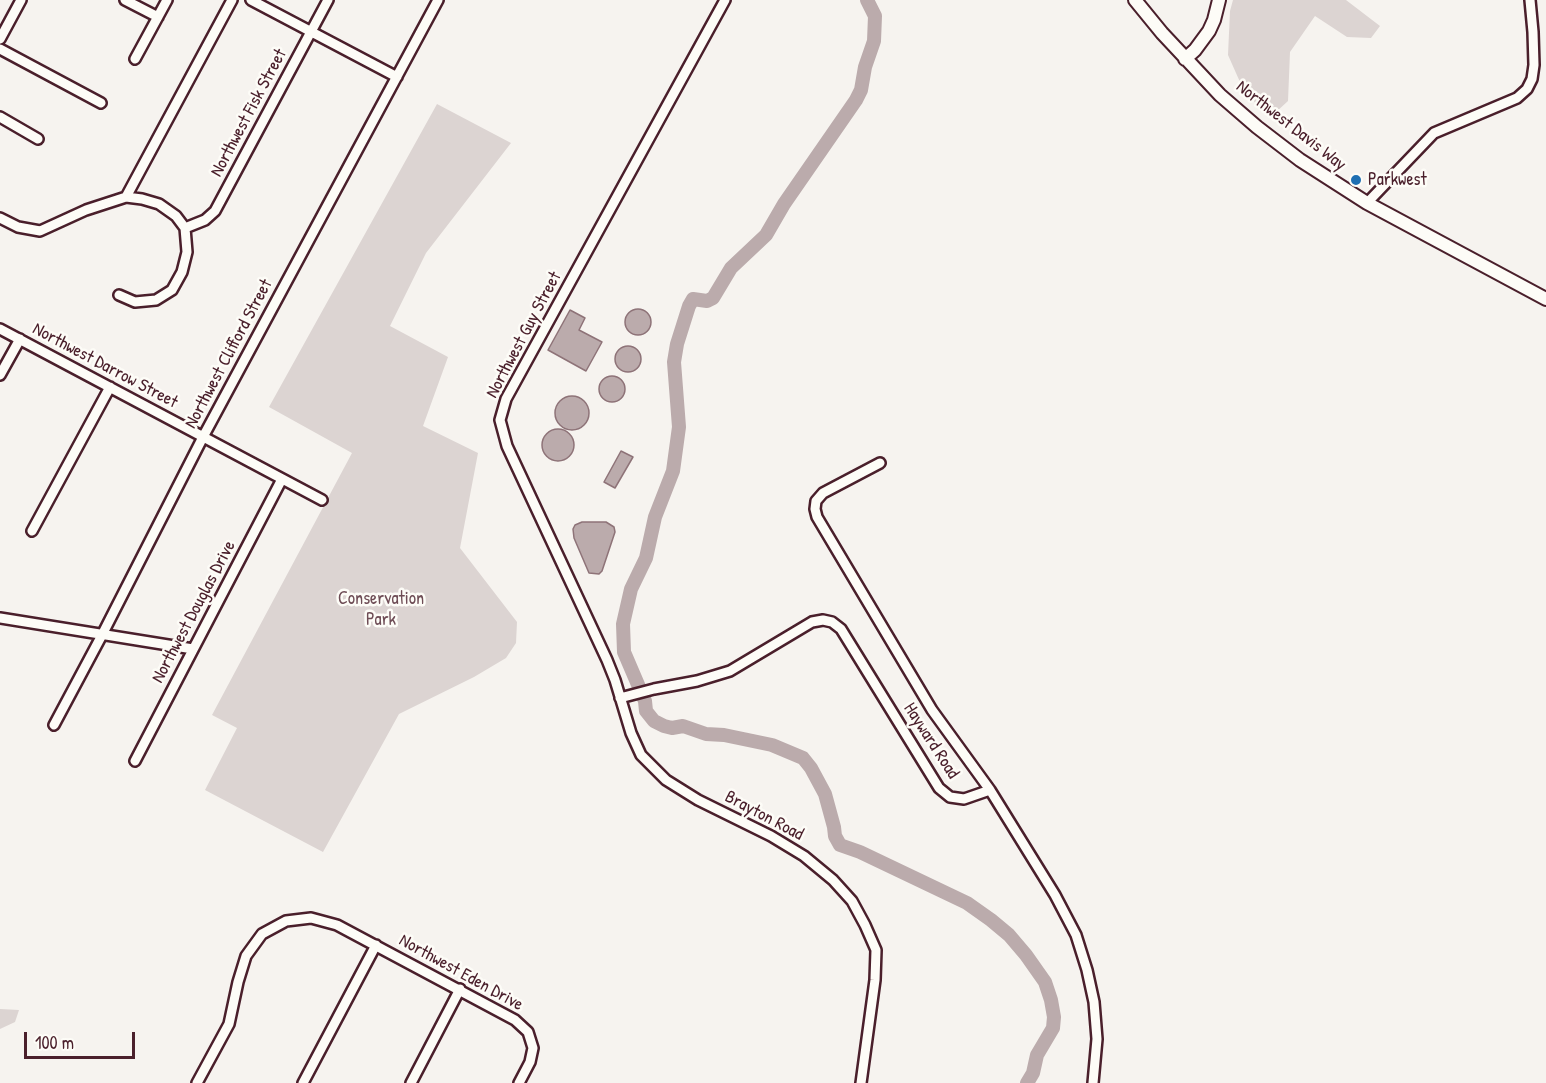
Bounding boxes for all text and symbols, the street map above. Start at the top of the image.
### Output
street label: Northwest Fisk Street [206,45,292,181]
street label: Northwest Davis Way [1232,76,1350,176]
place label: Parkwest [1368,169,1427,191]
marker: Parkwest [1349,173,1363,187]
street label: Northwest Guy Street [482,268,566,402]
street label: Northwest Clifford Street [181,276,277,432]
street label: Northwest Darrow Street [29,319,181,413]
street label: Northwest Douglas Drive [147,537,241,687]
park label: Conservation Park [338,588,424,630]
street label: Hayward Road [899,699,963,783]
street label: Brayton Road [721,786,807,846]
street label: Northwest Eden Drive [395,930,527,1016]
scale bar [27,1020,138,1058]
text: 100 m [35,1030,74,1055]

